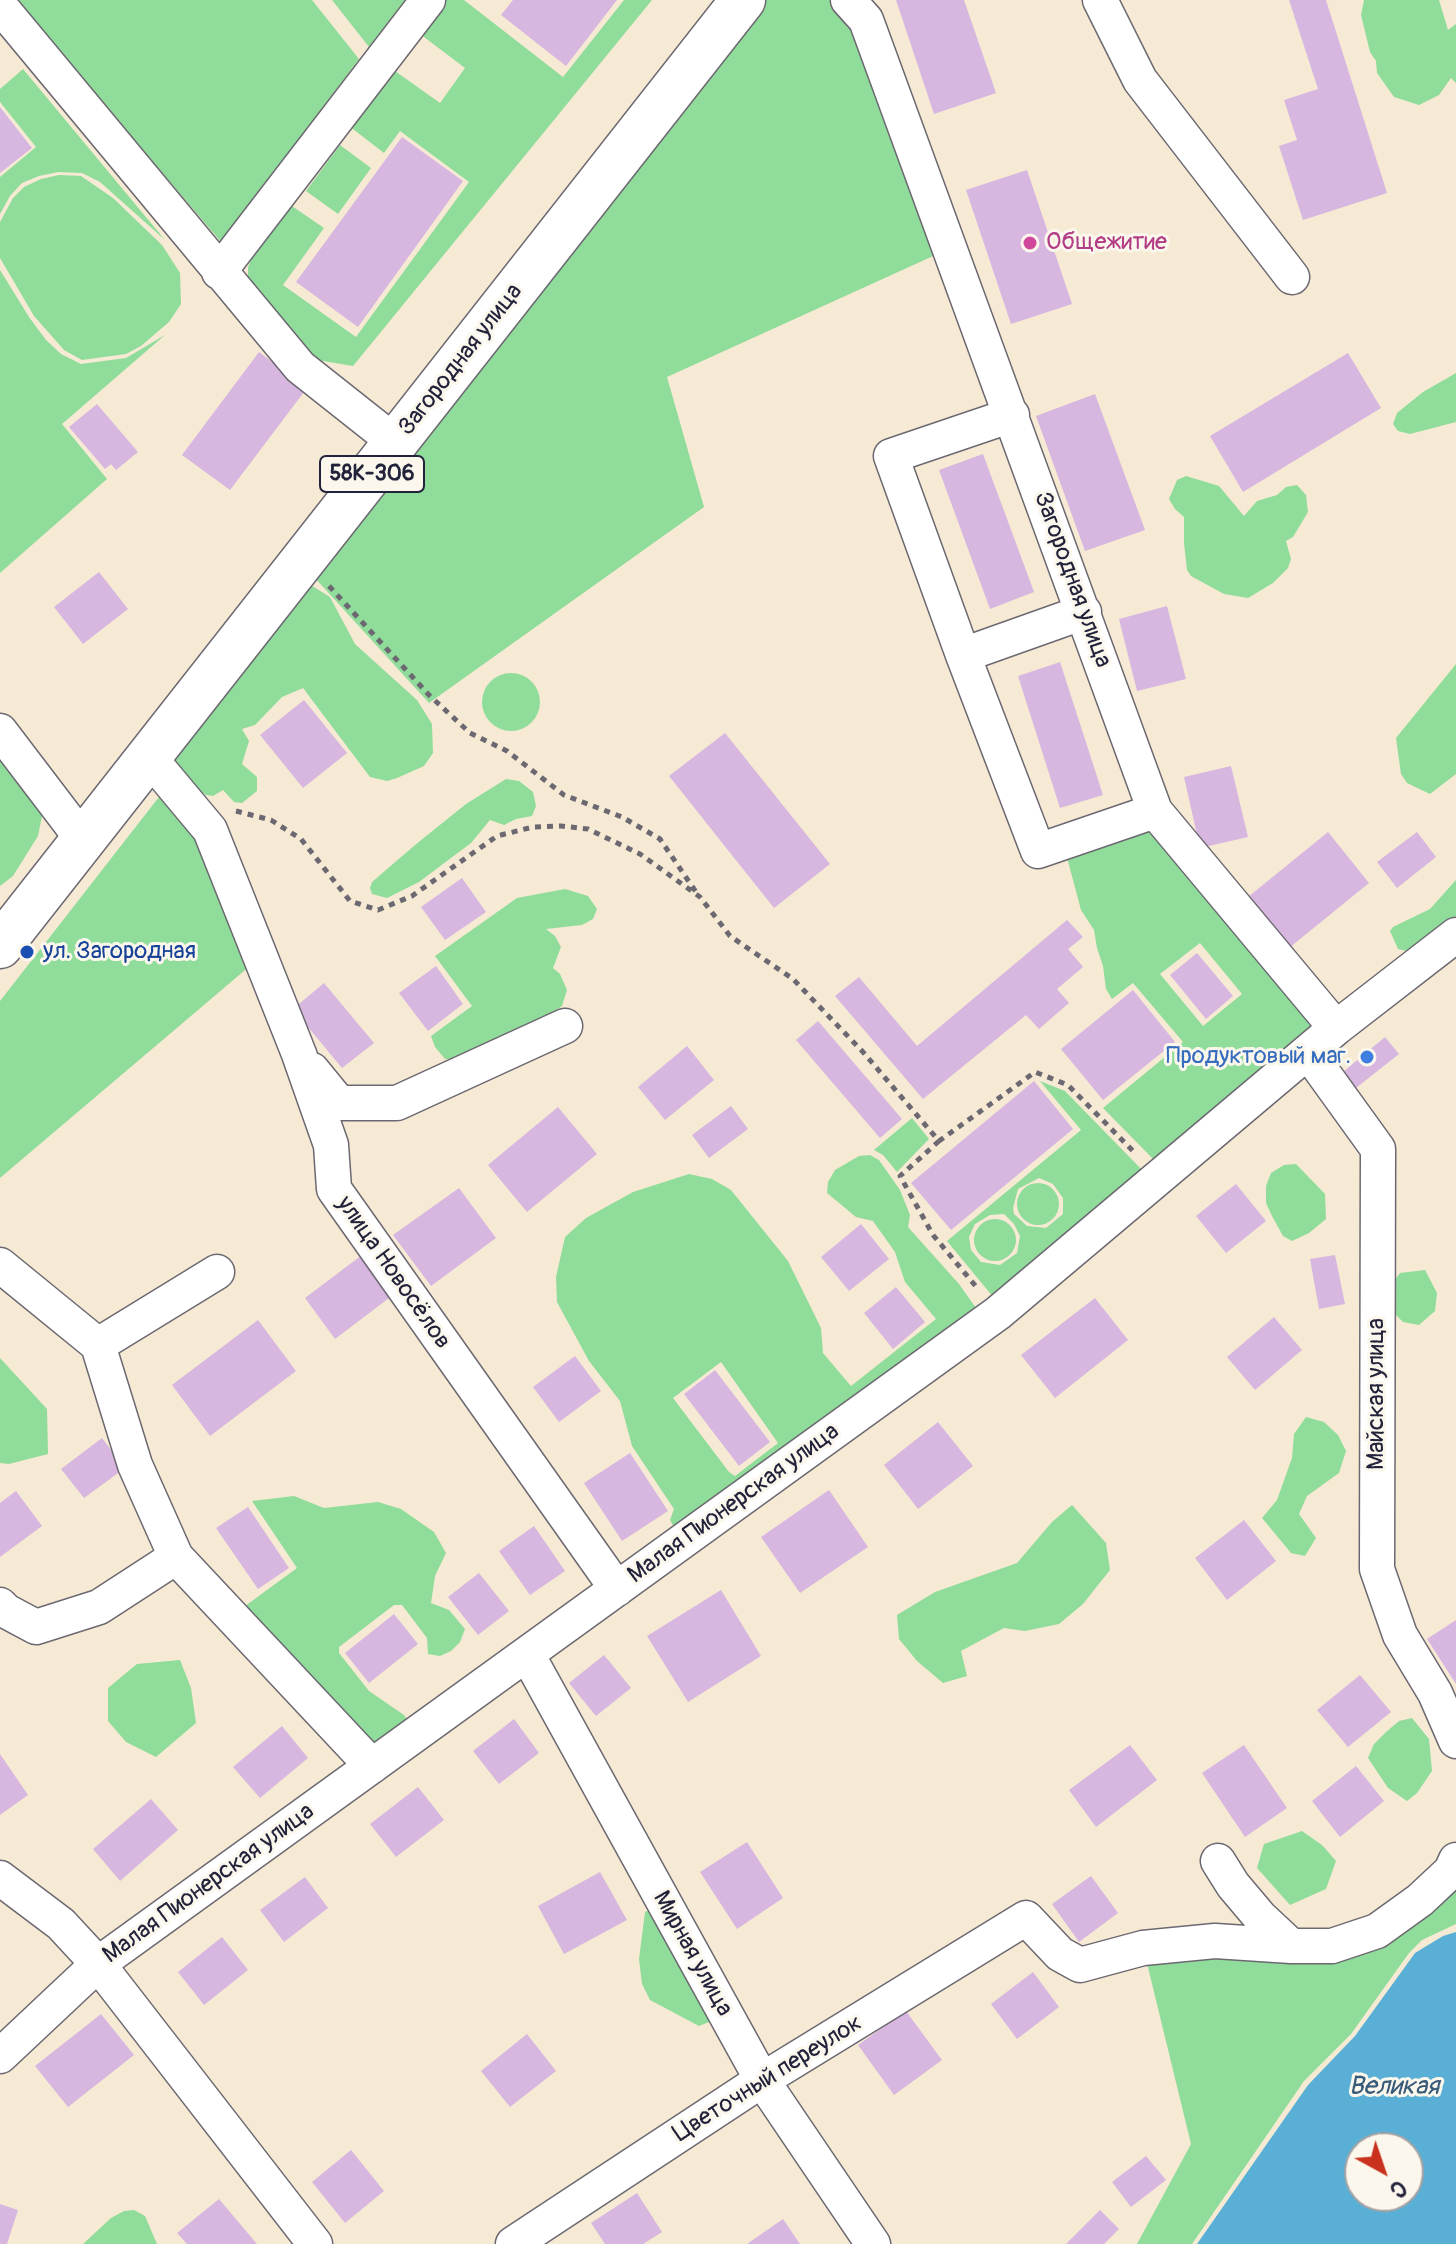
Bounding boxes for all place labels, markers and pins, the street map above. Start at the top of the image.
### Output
place label: Общежитие [1046,229,1167,257]
marker: Общежитие [1021,234,1039,252]
place label: ул. Загородная [43,938,196,966]
marker: ул. Загородная [18,943,36,961]
place label: Продуктовый маг. [1166,1043,1351,1071]
marker: Продуктовый маг. [1358,1048,1376,1066]

